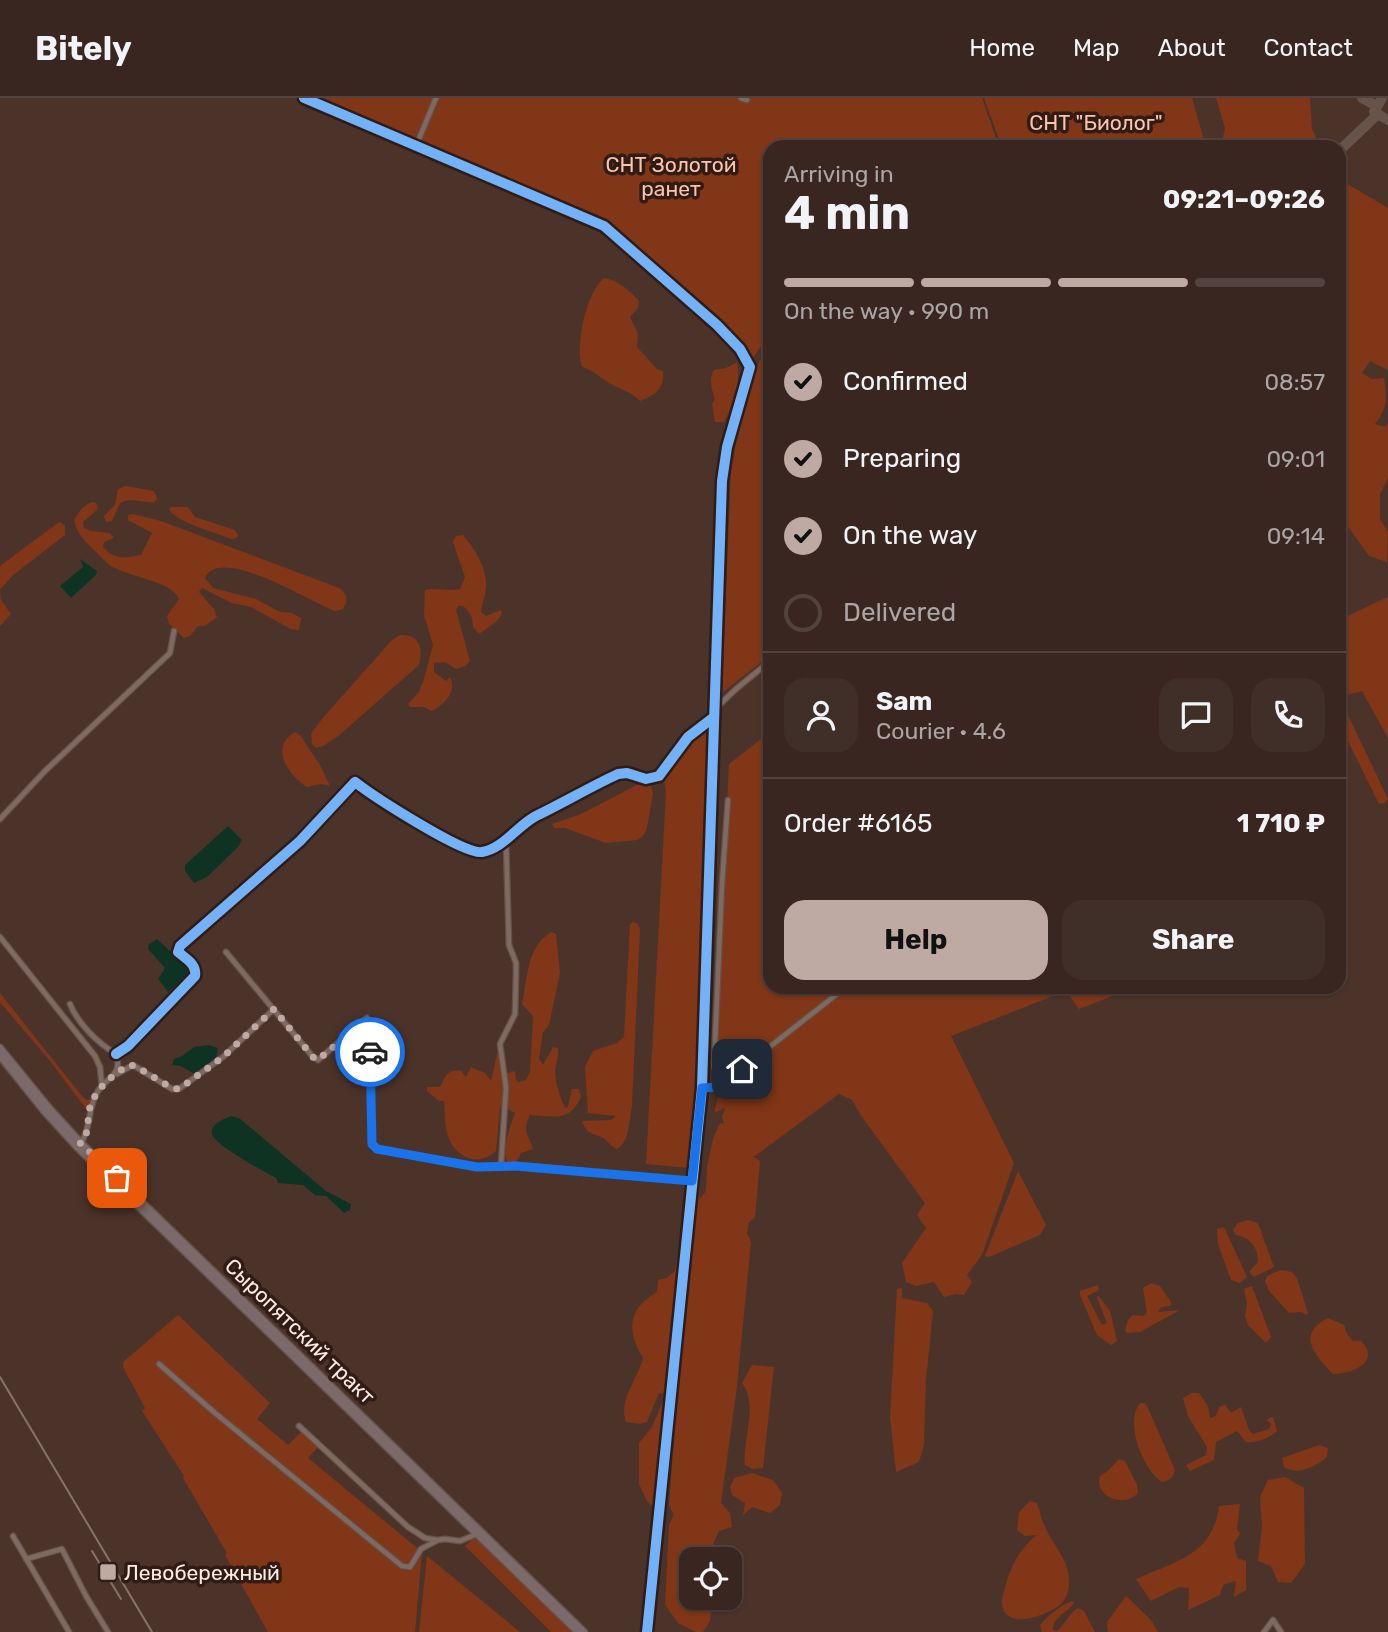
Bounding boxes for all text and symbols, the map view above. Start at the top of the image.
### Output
text: Bitely [35,29,132,68]
text: Home [969,34,1035,62]
text: Map [1073,34,1120,62]
text: About [1158,34,1226,62]
text: Contact [1264,34,1353,62]
park label: СНТ "Биолог" [1029,110,1163,135]
park label: СНТ Золотой ранет [605,152,737,201]
text: Arriving in [784,160,894,188]
text: 09:21–09:26 [1163,184,1325,215]
text: 4 min [784,186,910,241]
text: On the way · 990 m [784,297,989,325]
icon: check [784,363,822,401]
text: Confirmed [843,366,968,397]
text: 08:57 [1264,368,1325,396]
icon: check [784,440,822,478]
text: Preparing [843,443,961,474]
text: 09:01 [1266,445,1325,473]
icon: check [784,517,822,555]
text: On the way [843,520,977,551]
text: 09:14 [1267,522,1325,550]
text: Delivered [843,597,956,628]
button: person [784,678,858,752]
button: chat [1159,678,1233,752]
button: phone [1251,678,1325,752]
text: Sam [876,686,932,717]
text: Courier · 4.6 [876,717,1006,745]
text: Order #6165 [784,808,932,839]
text: 1 710 ₽ [1237,808,1325,839]
button: Help [784,900,1048,980]
button: Share [1062,900,1325,980]
courier [335,1017,405,1087]
icon: car [351,1033,389,1071]
pin [712,1039,772,1099]
icon: home [723,1050,761,1088]
pin [87,1148,147,1208]
icon: bag [98,1159,136,1197]
street label: Сыропятский тракт [220,1253,380,1409]
map controls [679,1547,742,1610]
button: locate [679,1547,742,1610]
place label: Левобережный [124,1560,280,1585]
marker: Левобережный [98,1562,118,1582]

